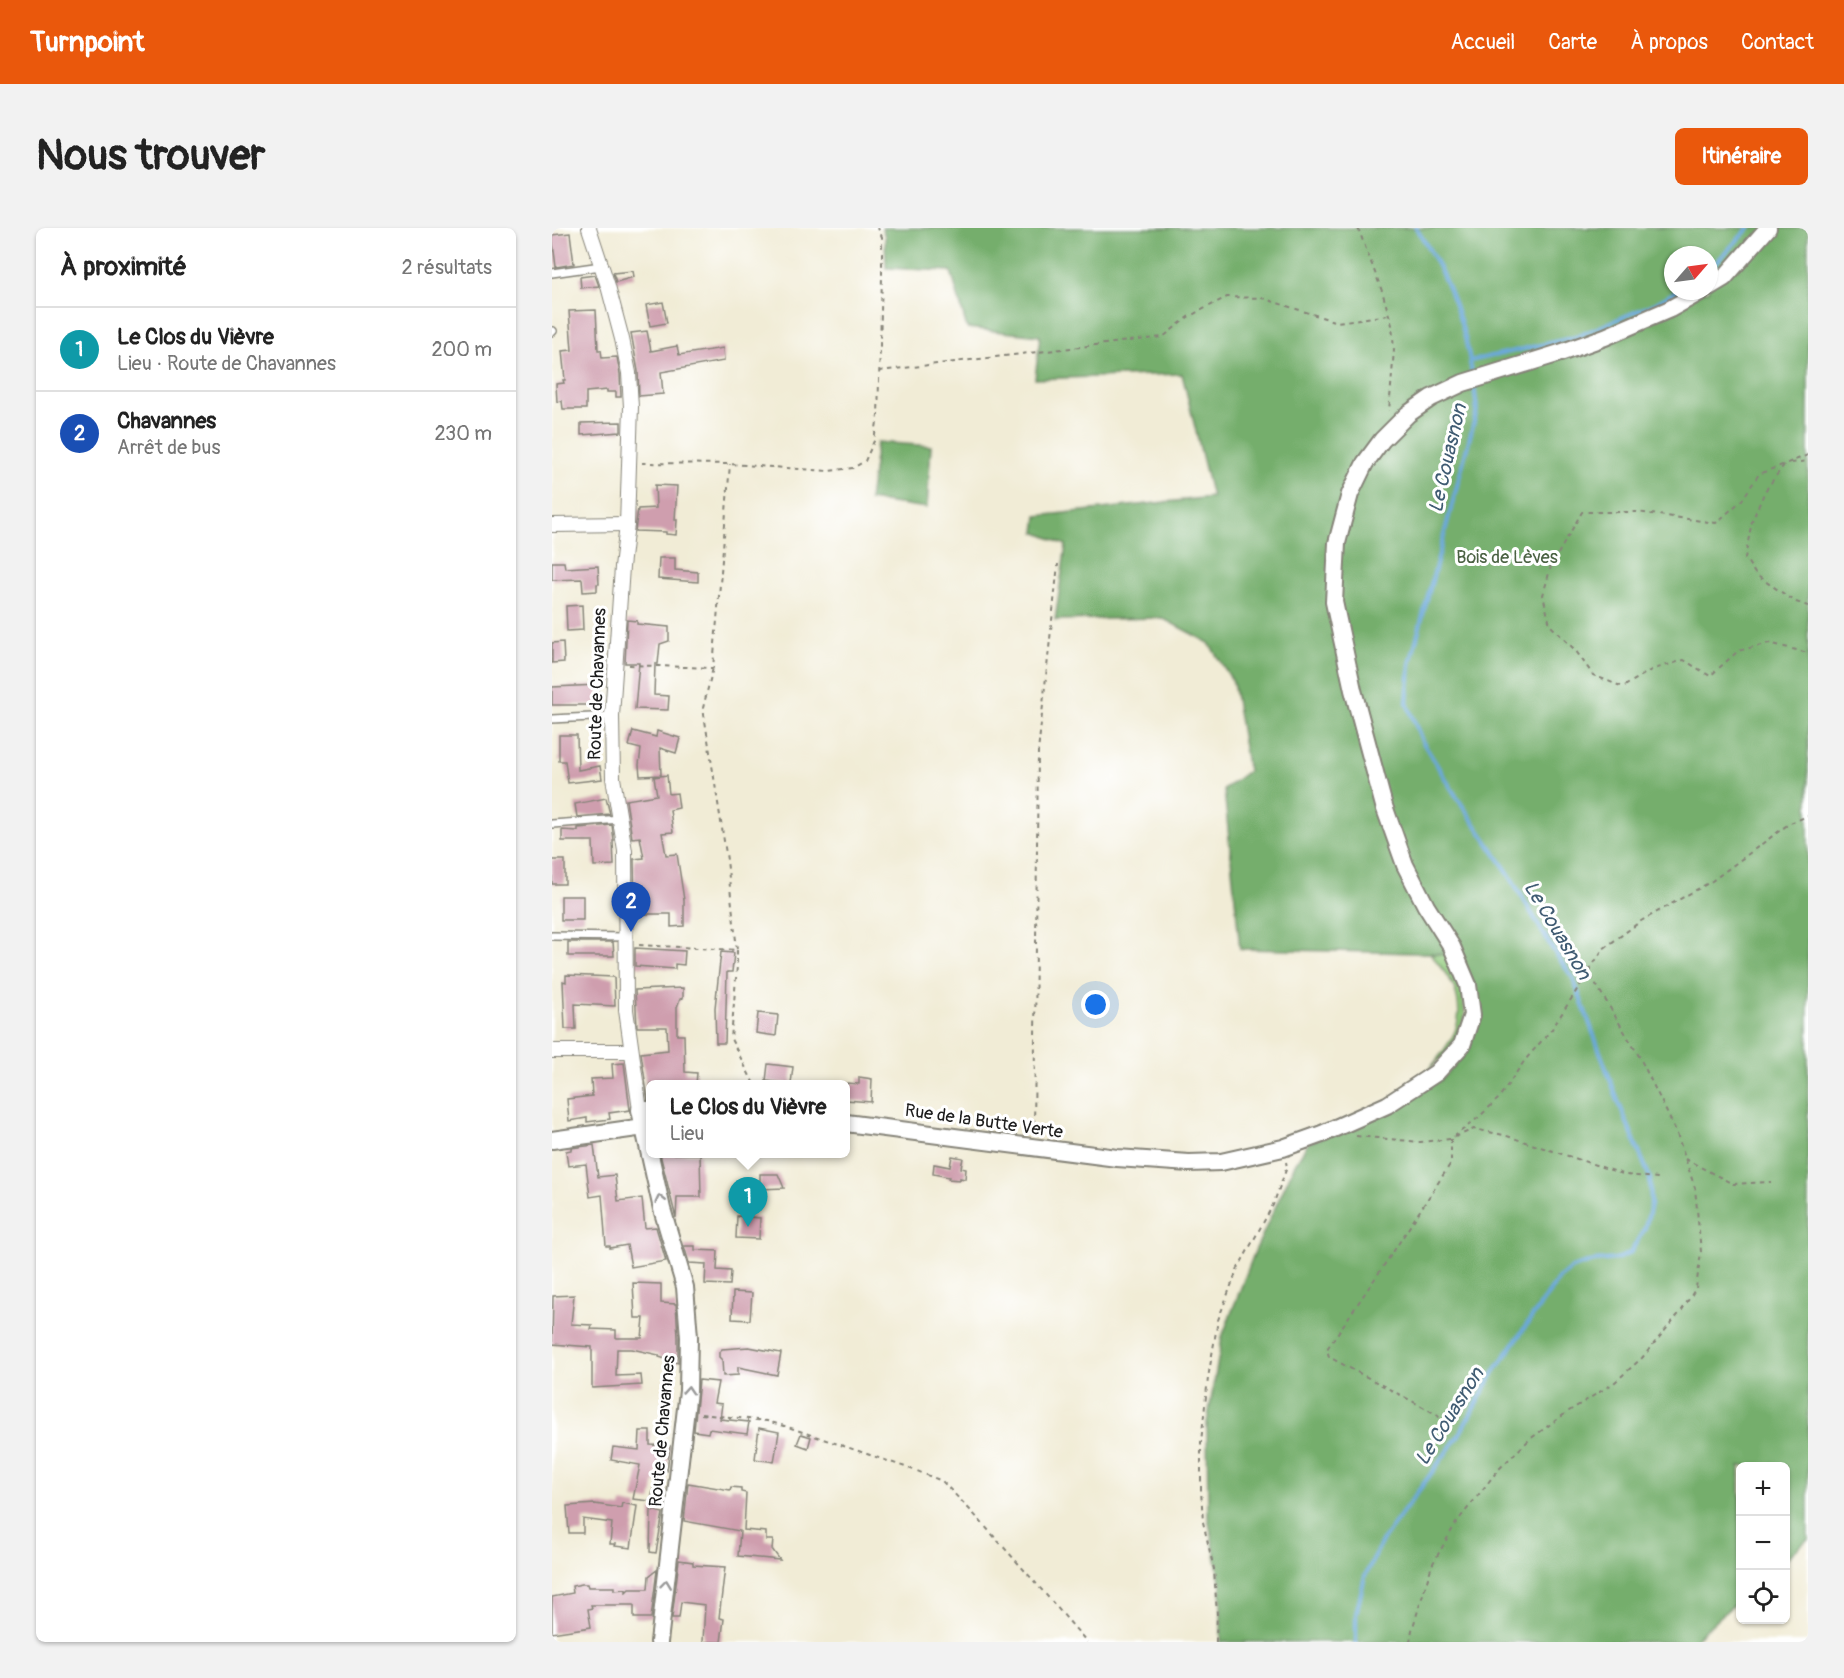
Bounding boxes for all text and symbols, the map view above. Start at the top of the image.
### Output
text: Turnpoint [30,25,144,60]
text: Accueil [1451,29,1515,56]
text: Carte [1548,29,1597,56]
text: À propos [1630,29,1708,56]
text: Contact [1741,29,1814,56]
button: Itinéraire [1675,128,1808,185]
text: Nous trouver [36,130,265,182]
north arrow [1664,246,1718,300]
text: À proximité [60,251,187,283]
text: 2 résultats [402,255,492,280]
text: Le Clos du Vièvre [117,323,274,351]
text: 1 [76,337,83,362]
text: 200 m [431,337,492,362]
text: Lieu · Route de Chavannes [117,351,336,376]
water label: Le Couasnon [1423,400,1472,515]
text: Chavannes [117,407,216,435]
text: 2 [74,421,85,446]
text: 230 m [435,421,492,446]
text: Arrêt de bus [117,435,220,460]
park label: Bois de Lèves [1456,546,1558,569]
street label: Route de Chavannes [583,608,612,760]
water label: Le Couasnon [1518,876,1598,985]
pin: 2 [612,882,650,932]
your location [1081,990,1110,1019]
popup [646,1080,850,1158]
text: Le Clos du Vièvre [670,1093,826,1121]
street label: Rue de la Butte Verte [903,1099,1065,1144]
text: Lieu [670,1121,704,1146]
pin: 1 [728,1178,768,1227]
one-way arrow [654,1194,667,1204]
street label: Route de Chavannes [644,1354,681,1508]
water label: Le Couasnon [1410,1361,1490,1470]
one-way arrow [681,1386,694,1395]
map controls [1736,1462,1790,1624]
button: + [1736,1462,1790,1516]
button: − [1736,1516,1790,1570]
button: locate [1736,1570,1790,1624]
one-way arrow [659,1579,672,1588]

